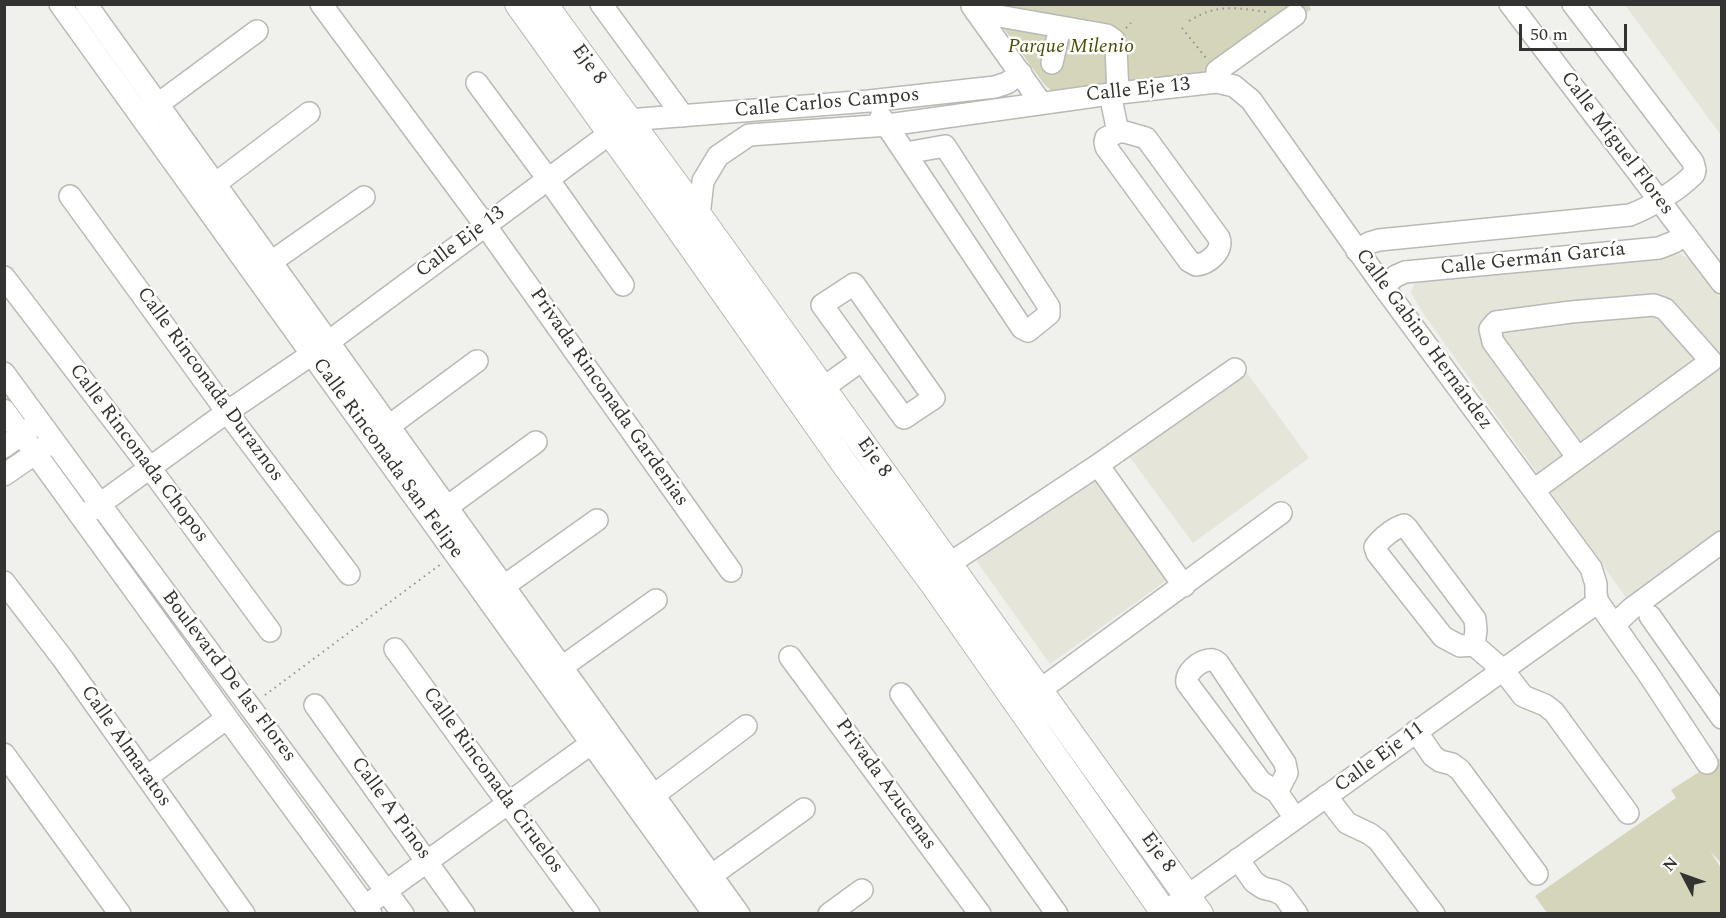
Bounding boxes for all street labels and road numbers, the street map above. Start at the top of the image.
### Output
street label: Eje 8 [565,40,611,90]
street label: Calle Miguel Flores [1554,67,1678,221]
street label: Calle Eje 13 [1085,74,1191,108]
street label: Calle Carlos Campos [734,84,920,124]
street label: Calle Eje 13 [412,202,510,284]
street label: Calle Germán García [1439,238,1627,282]
street label: Calle Gabino Hernández [1349,245,1497,435]
street label: Calle Rinconada Duraznos [130,283,288,487]
street label: Privada Rinconada Gardenias [523,284,693,512]
street label: Calle Rinconada San Felipe [306,354,468,564]
street label: Calle Rinconada Chopos [63,360,213,548]
street label: Eje 8 [850,433,896,483]
street label: Boulevard De las Flores [156,586,300,768]
street label: Calle Almaratos [74,682,176,812]
street label: Calle Rinconada Ciruelos [416,683,568,879]
street label: Privada Azucenas [829,715,941,855]
street label: Calle Eje 11 [1331,718,1429,798]
street label: Calle A Pinos [345,753,435,865]
street label: Eje 8 [1134,828,1180,878]

